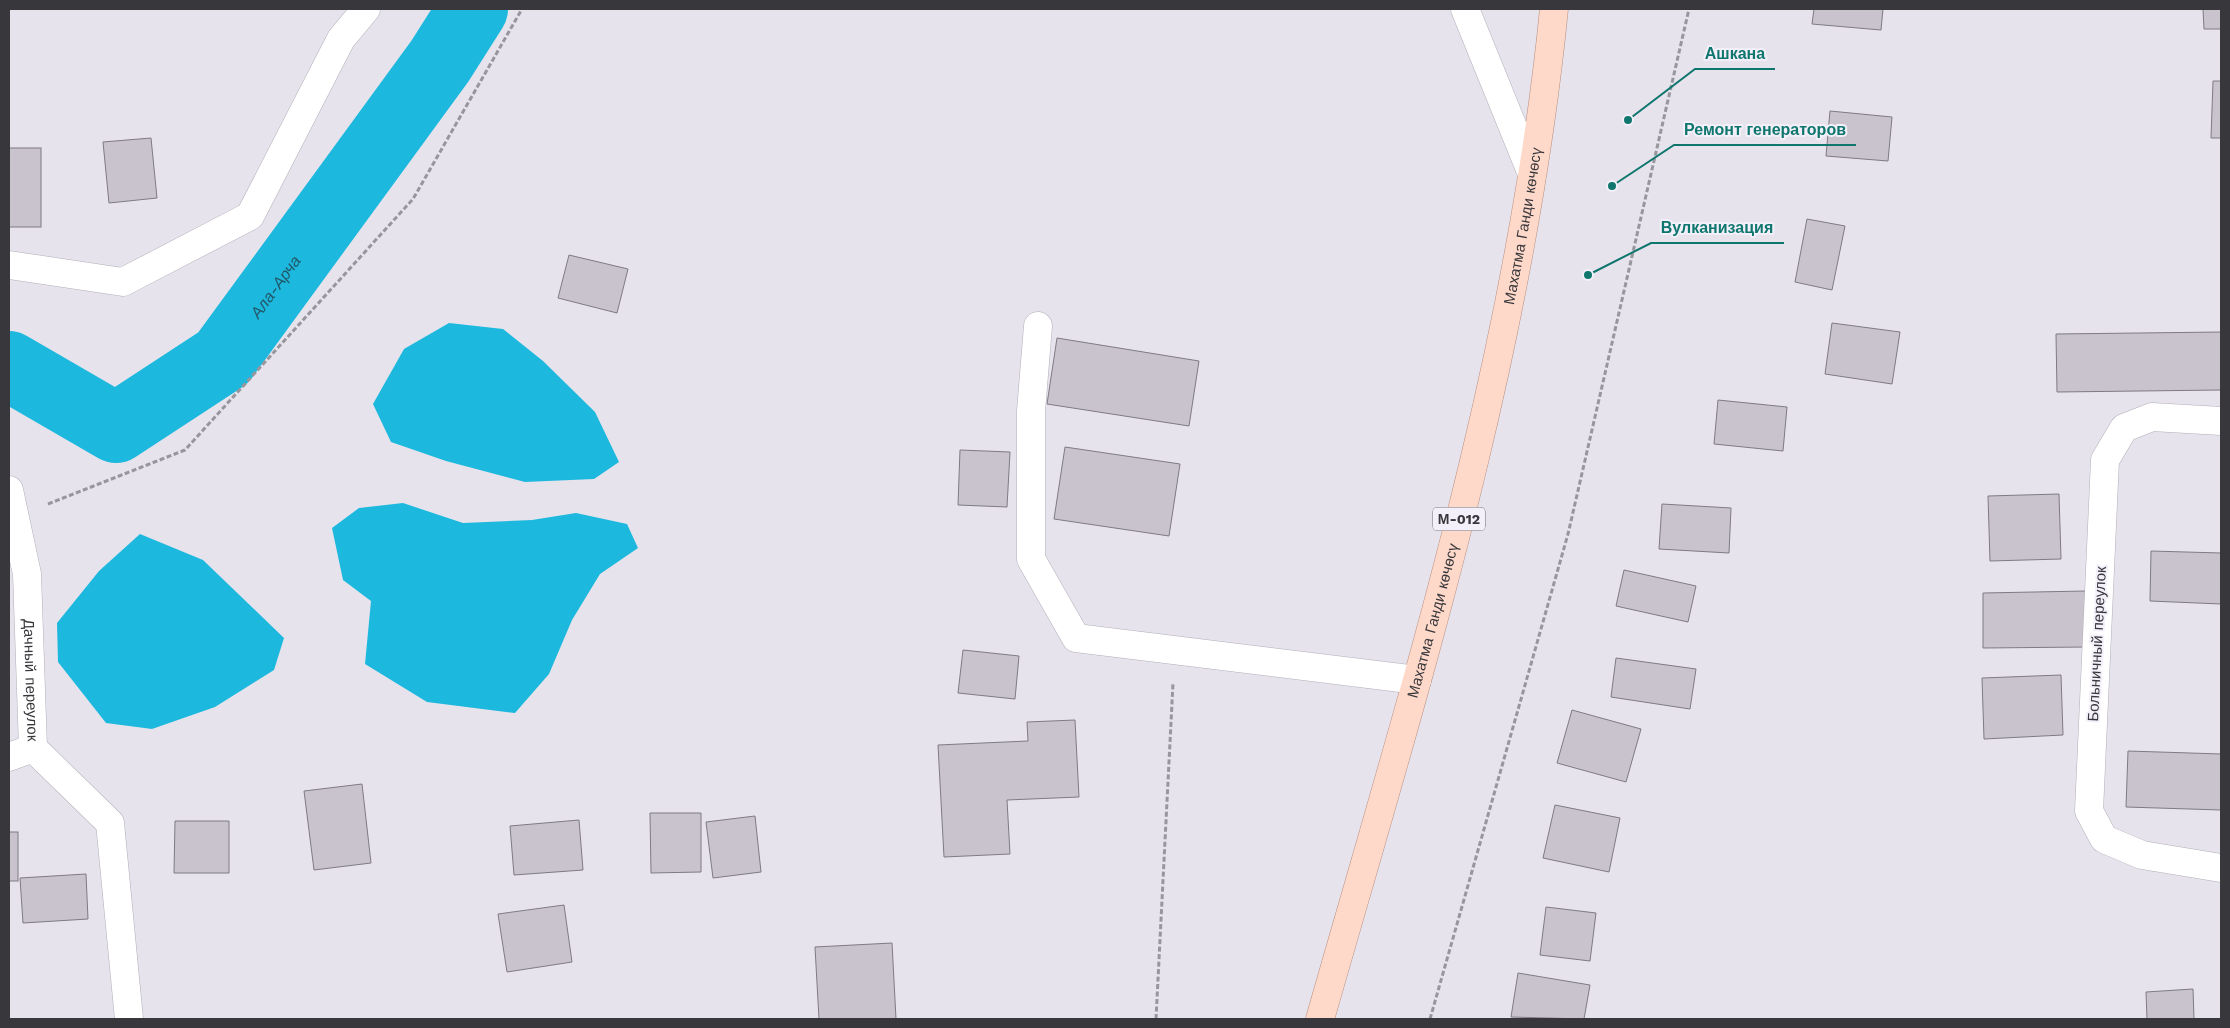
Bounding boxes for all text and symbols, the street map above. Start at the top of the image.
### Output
callout: Ашкана [1695,38,1775,69]
text: Ашкана [1705,44,1765,63]
callout: Ремонт генераторов [1674,114,1856,145]
text: Ремонт генераторов [1684,120,1846,139]
street label: Махатма Ганди көчөсү [1500,146,1546,306]
callout: Вулканизация [1651,212,1784,243]
text: Вулканизация [1661,218,1773,237]
water label: Ала-Арча [245,251,304,322]
road number: М-012 [1433,508,1485,530]
street label: Махатма Ганди көчөсү [1404,541,1462,700]
street label: Больничный переулок [2084,565,2110,722]
street label: Дачный переулок [20,618,42,742]

